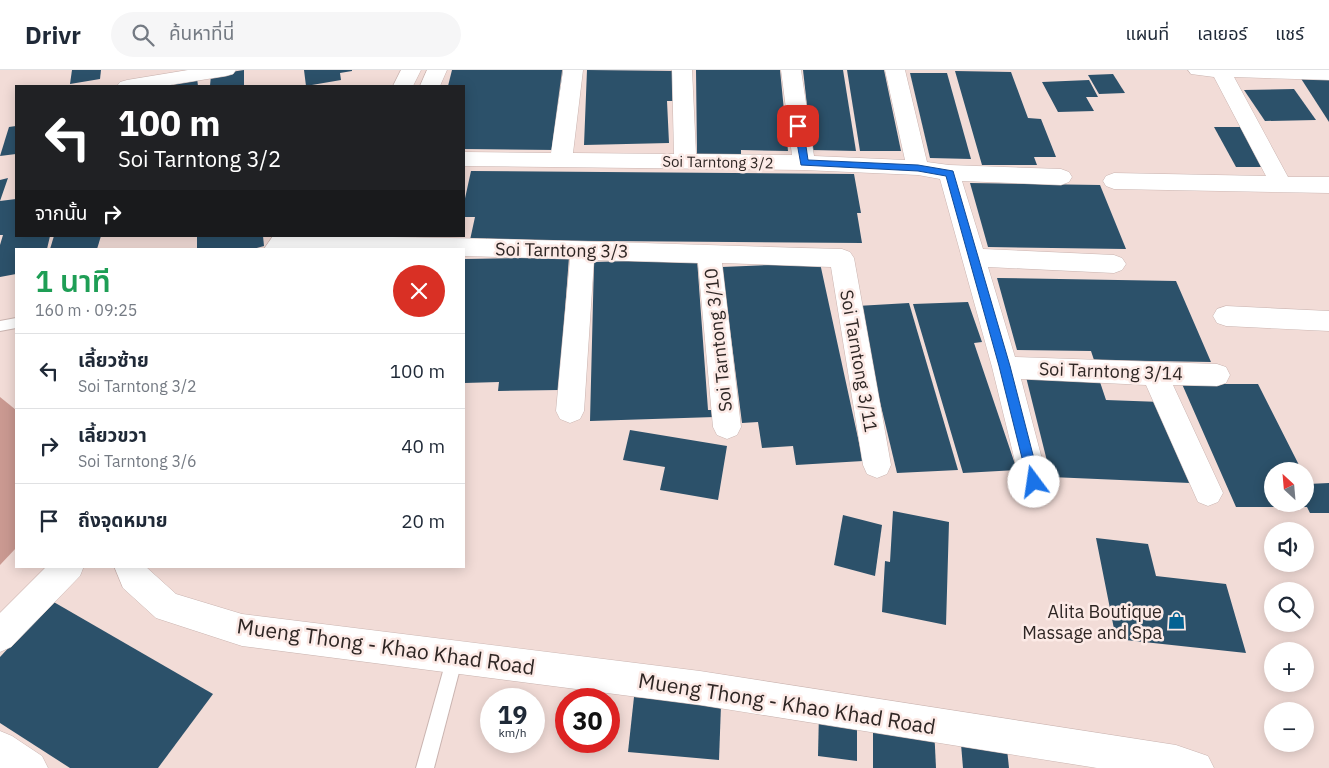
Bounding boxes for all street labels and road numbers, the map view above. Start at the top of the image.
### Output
street label: Soi Tarntong 3/2 [662,152,774,172]
street label: Soi Tarntong 3/3 [495,237,629,263]
street label: Soi Tarntong 3/10 [699,267,737,413]
street label: Soi Tarntong 3/11 [835,288,883,434]
street label: Soi Tarntong 3/14 [1038,357,1184,385]
street label: Mueng Thong - Khao Khad Road [235,611,537,681]
street label: Mueng Thong - Khao Khad Road [636,666,938,740]

